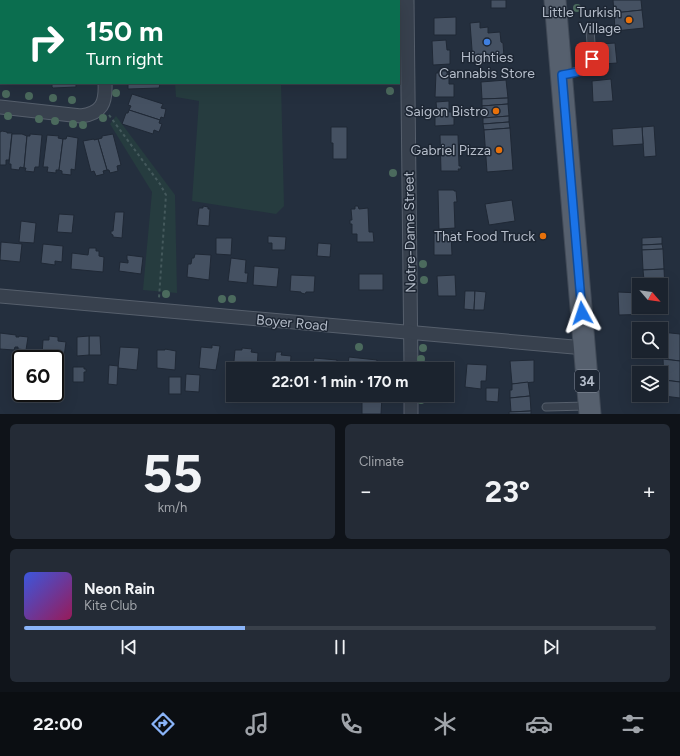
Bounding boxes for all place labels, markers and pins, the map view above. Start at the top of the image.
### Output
place label: Little Turkish Village [542,4,621,37]
marker: Little Turkish Village [624,15,634,25]
marker: Highties Cannabis Store [482,37,492,47]
pin [575,42,609,76]
place label: Highties Cannabis Store [439,49,535,82]
place label: Saigon Bistro [405,103,488,120]
marker: Saigon Bistro [491,106,501,116]
place label: Gabriel Pizza [411,142,491,159]
marker: Gabriel Pizza [494,145,504,155]
place label: That Food Truck [434,228,535,245]
marker: That Food Truck [538,231,548,241]

